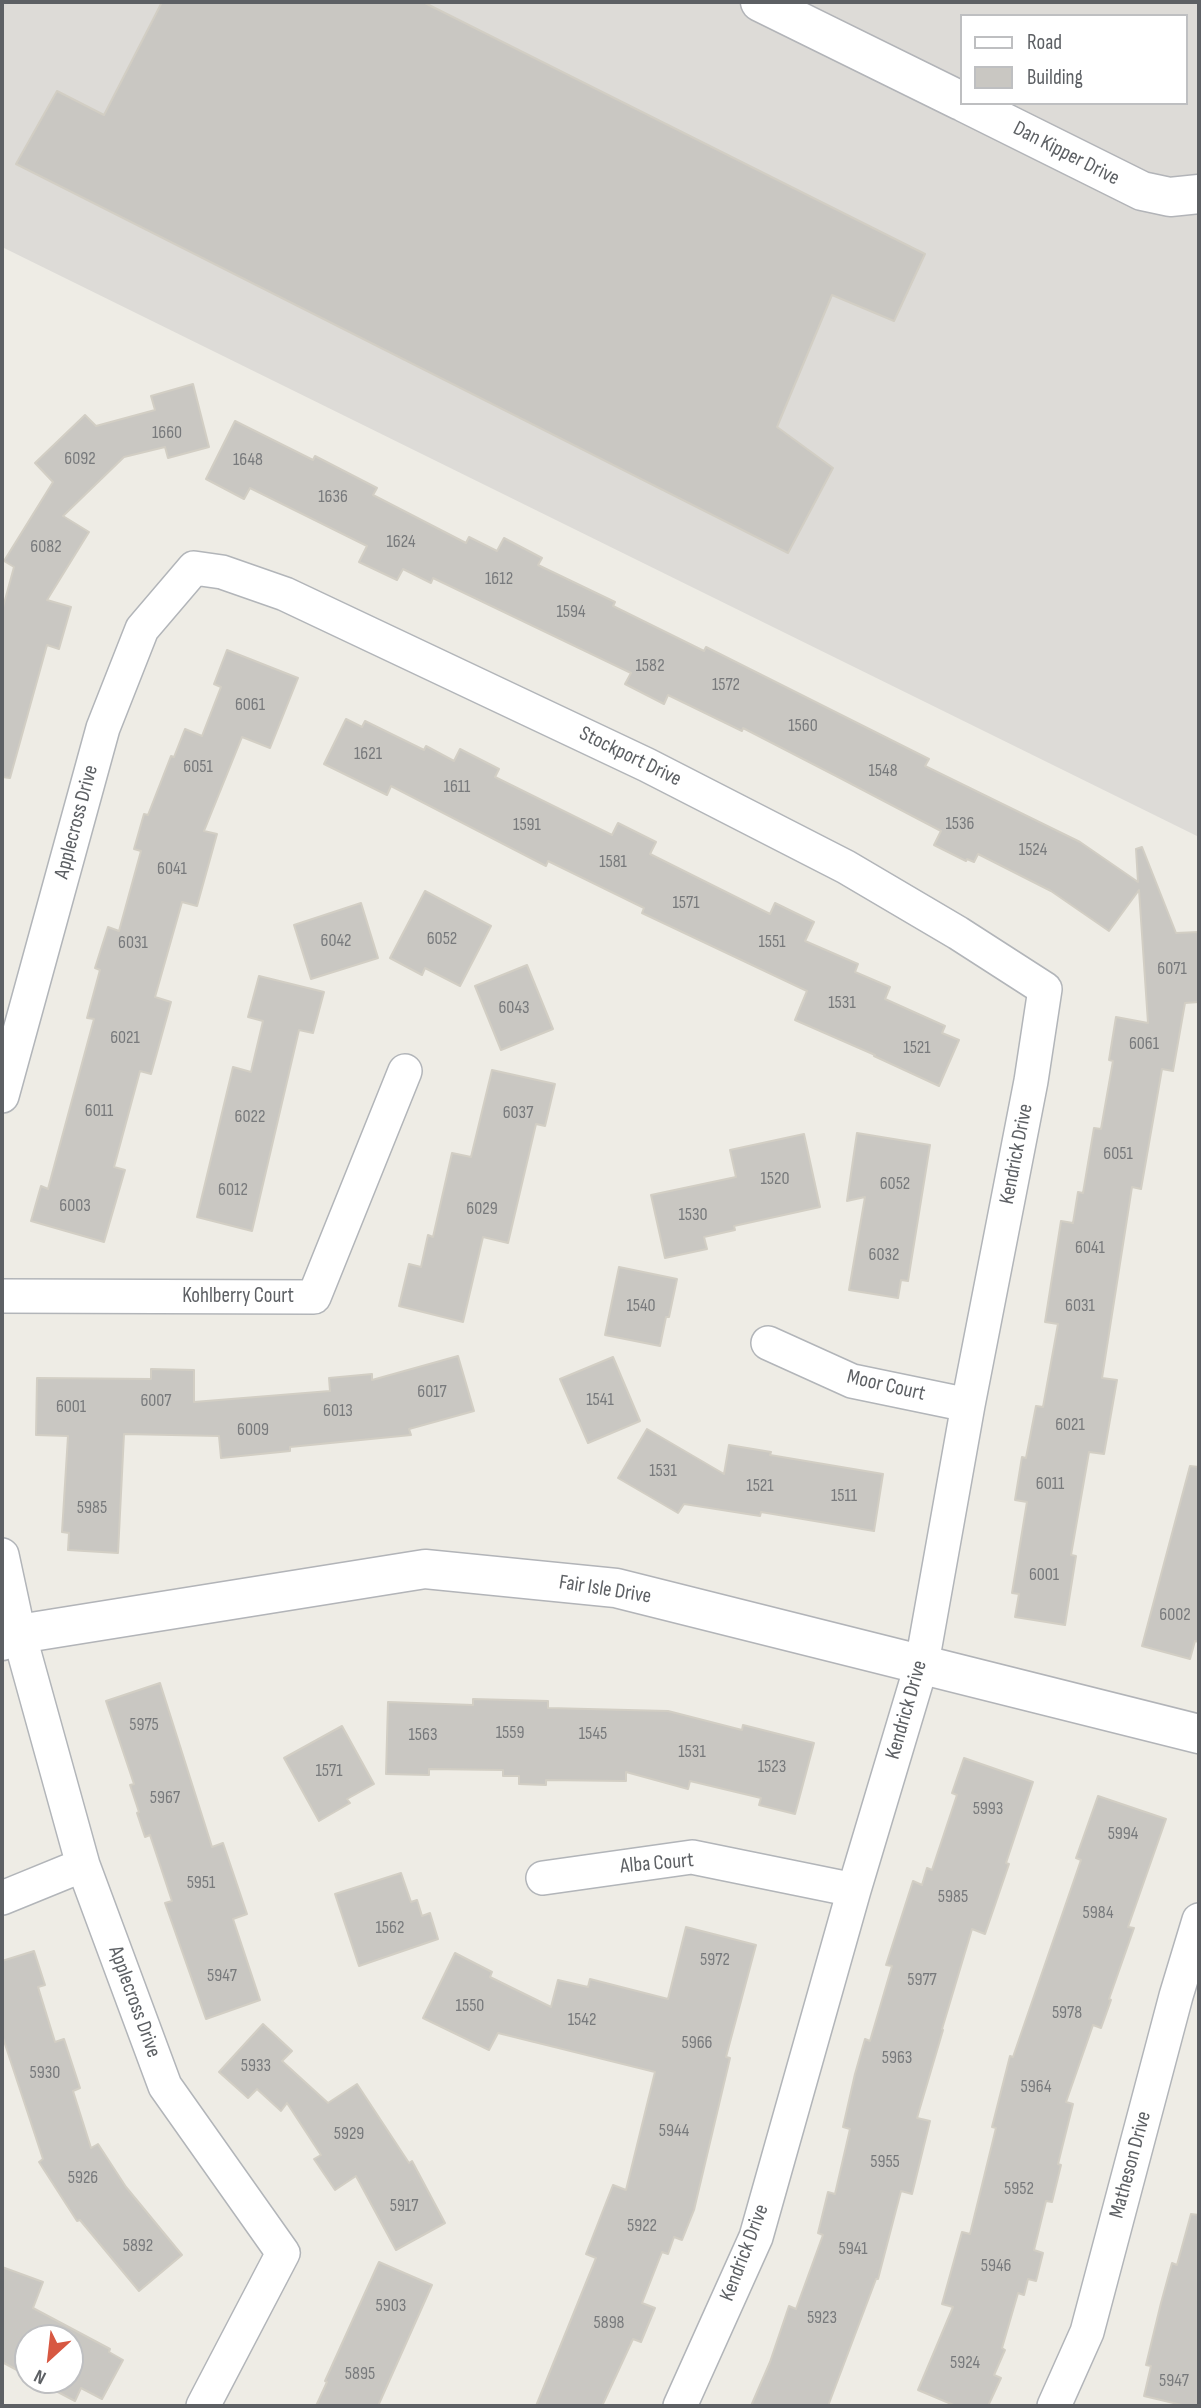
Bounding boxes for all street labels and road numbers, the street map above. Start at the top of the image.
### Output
street label: Dan Kipper Drive [1009,116,1123,192]
street label: Stockport Drive [575,721,685,793]
street label: Applecross Drive [50,762,104,882]
street label: Kendrick Drive [995,1102,1039,1206]
street label: Kohlberry Court [182,1284,294,1310]
street label: Moor Court [844,1365,928,1407]
street label: Fair Isle Drive [557,1570,653,1610]
street label: Kendrick Drive [881,1658,933,1762]
street label: Alba Court [619,1848,695,1880]
street label: Applecross Drive [102,1943,166,2061]
street label: Matheson Drive [1105,2109,1157,2221]
street label: Kendrick Drive [715,2201,775,2305]

